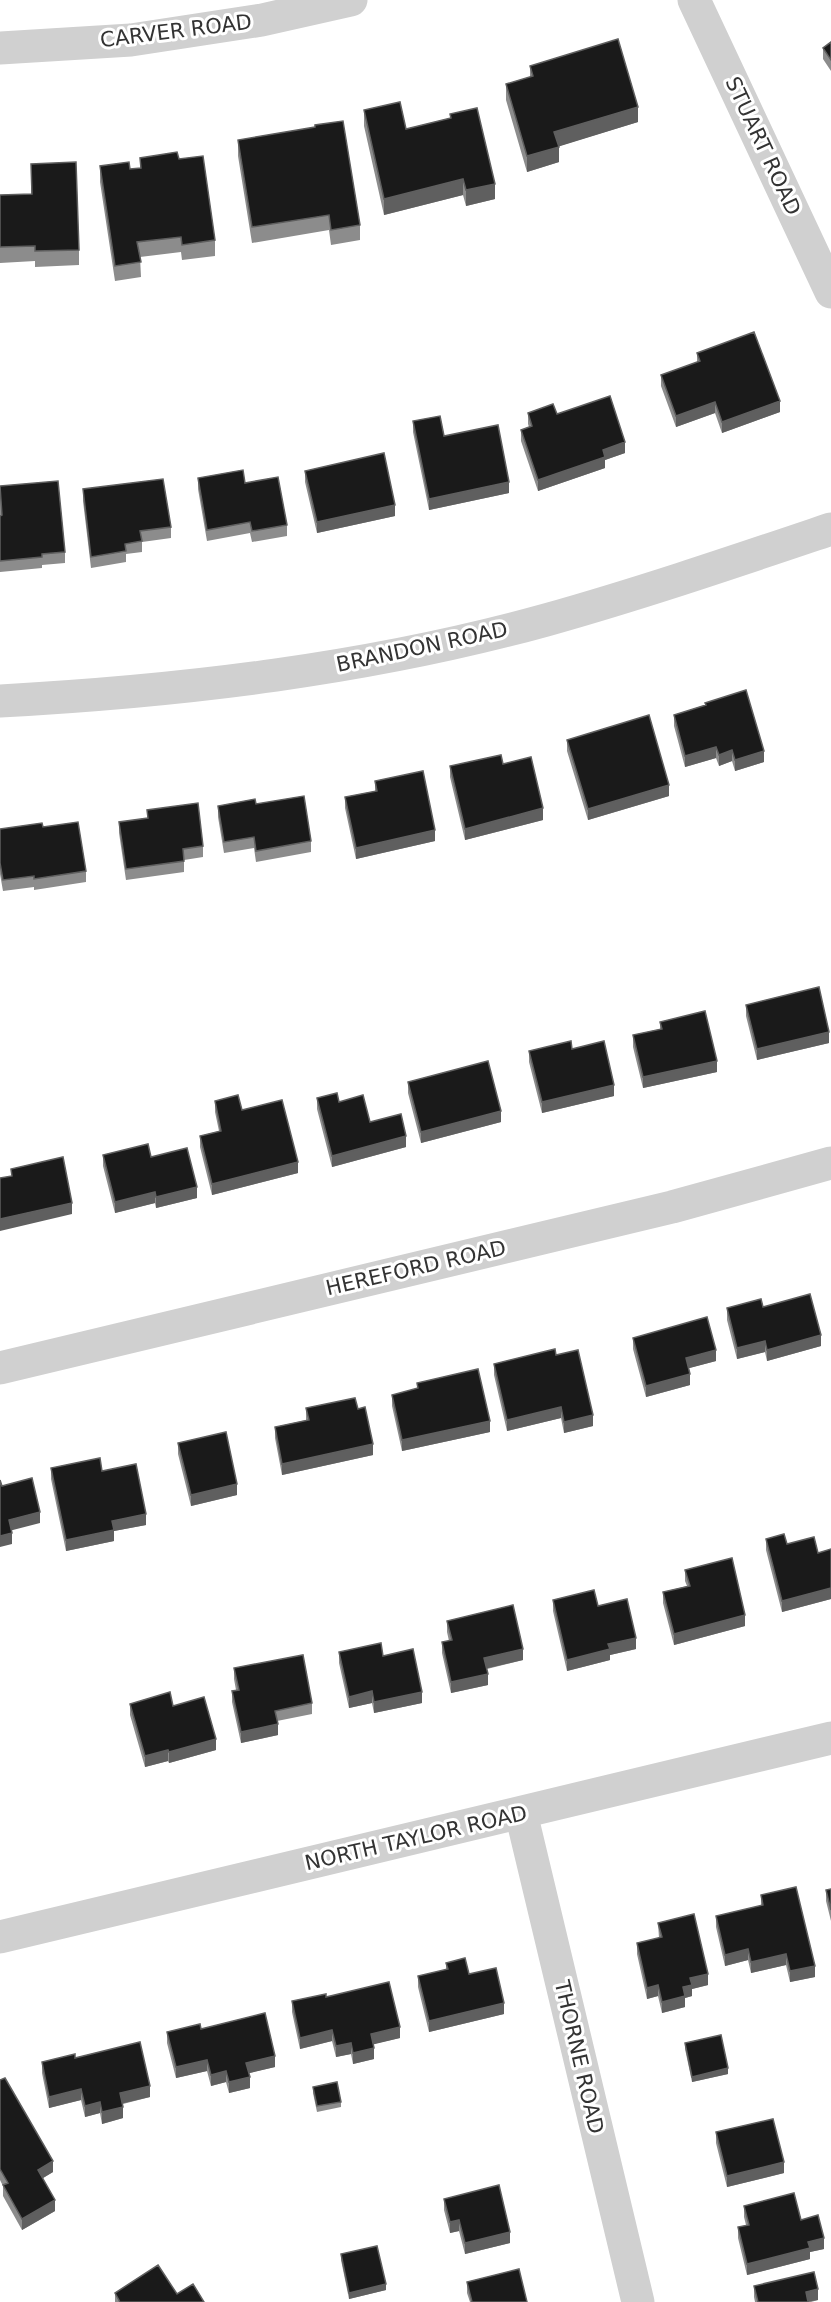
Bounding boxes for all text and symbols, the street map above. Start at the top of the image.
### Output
street label: CARVER ROAD [99,10,253,52]
street label: STUART ROAD [720,73,806,219]
street label: BRANDON ROAD [334,617,510,677]
street label: HEREFORD ROAD [324,1236,508,1300]
street label: NORTH TAYLOR ROAD [303,1801,529,1875]
street label: THORNE ROAD [549,1977,608,2136]

